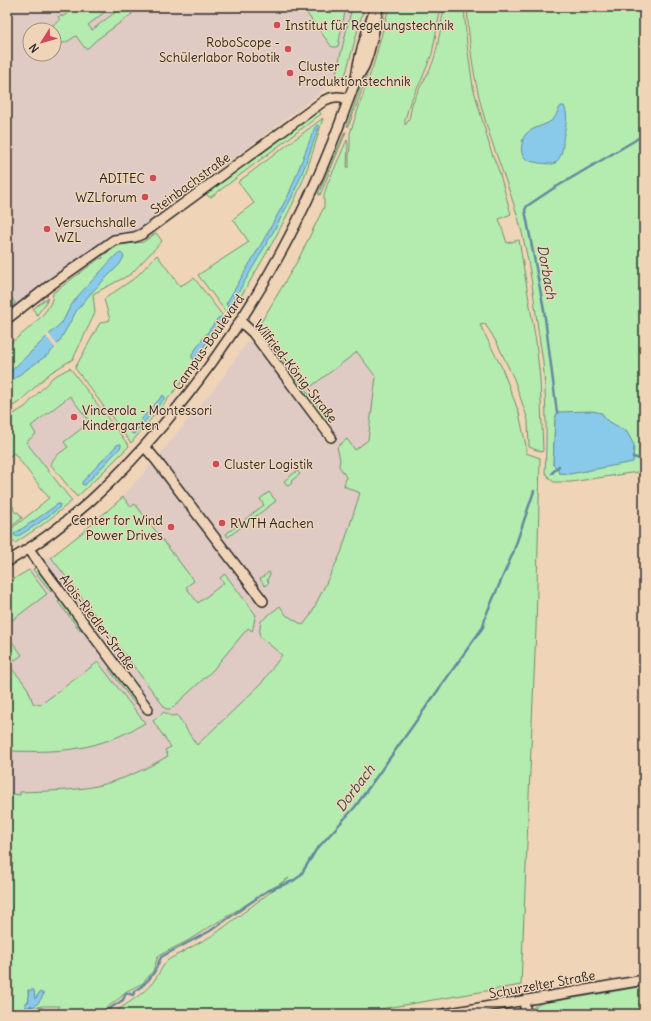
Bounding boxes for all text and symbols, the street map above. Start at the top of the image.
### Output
place label: Institut für Regelungstechnik [285,17,454,34]
marker: Institut für Regelungstechnik [272,20,282,30]
north arrow [22,22,62,62]
place label: RoboScope - Schülerlabor Robotik [159,34,280,66]
text: N [26,41,42,55]
marker: RoboScope - Schülerlabor Robotik [283,44,293,54]
place label: Cluster Produktionstechnik [298,58,411,90]
marker: Cluster Produktionstechnik [285,68,295,78]
street label: Steinbachstraße [147,149,233,218]
place label: ADITEC [99,170,145,187]
marker: ADITEC [148,173,158,183]
place label: WZLforum [75,189,137,206]
marker: WZLforum [140,192,150,202]
place label: Versuchshalle WZL [55,214,136,246]
marker: Versuchshalle WZL [42,224,52,234]
water label: Dorbach [533,244,561,301]
street label: Campus-Boulevard [169,291,248,394]
street label: Wilfried-König-Straße [250,316,341,426]
place label: Vincerola - Montessori Kindergarten [82,402,212,434]
marker: Vincerola - Montessori Kindergarten [69,412,79,422]
place label: Cluster Logistik [224,456,313,473]
marker: Cluster Logistik [211,459,221,469]
place label: Center for Wind Power Drives [71,512,163,544]
place label: RWTH Aachen [230,515,314,532]
marker: RWTH Aachen [217,518,227,528]
marker: Center for Wind Power Drives [166,522,176,532]
street label: Alois-Riedler-Straße [56,571,139,674]
water label: Dorbach [331,760,379,815]
street label: Schurzelter Straße [488,967,597,1002]

